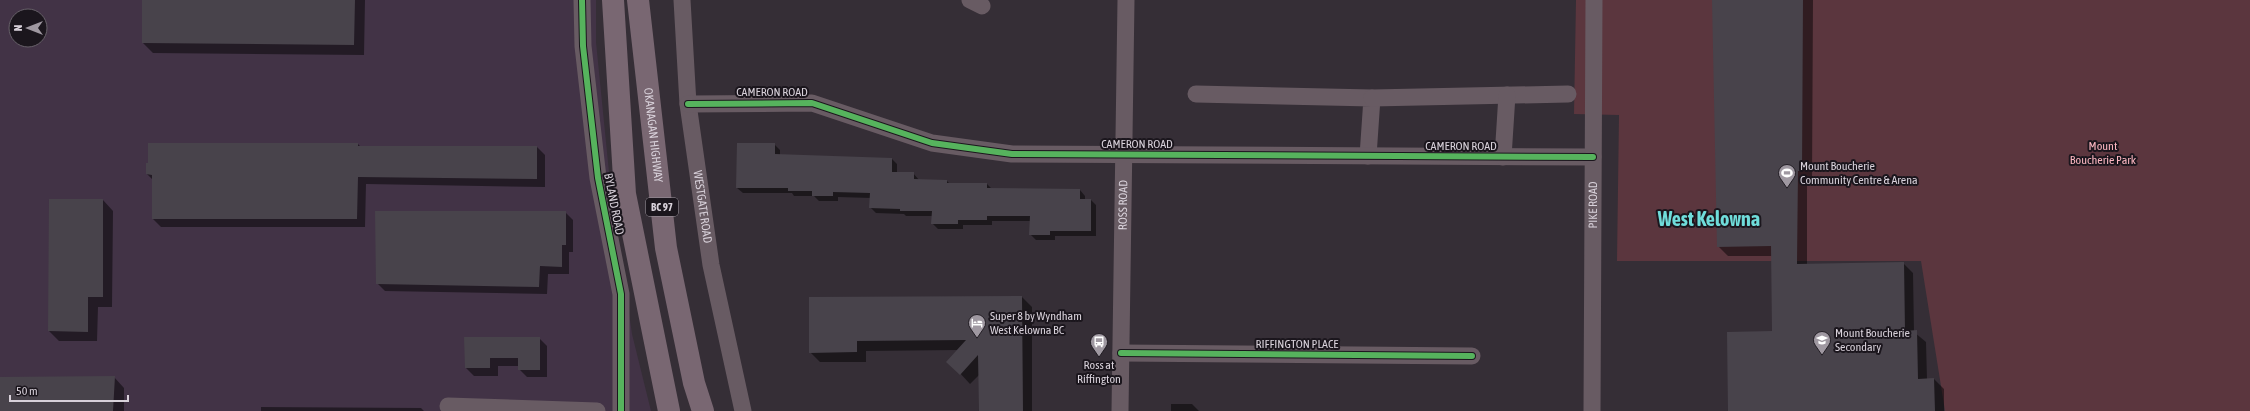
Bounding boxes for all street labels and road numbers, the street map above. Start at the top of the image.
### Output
street label: CAMERON ROAD [736,85,808,99]
street label: OKANAGAN HIGHWAY [641,87,666,184]
street label: CAMERON ROAD [1101,137,1173,151]
street label: CAMERON ROAD [1425,139,1497,153]
street label: WESTGATE ROAD [691,170,715,244]
street label: BYLAND ROAD [601,172,627,236]
street label: ROSS ROAD [1116,180,1130,230]
street label: PIKE ROAD [1586,181,1600,229]
road number: BC 97 [646,198,678,216]
street label: RIFFINGTON PLACE [1256,337,1338,351]

